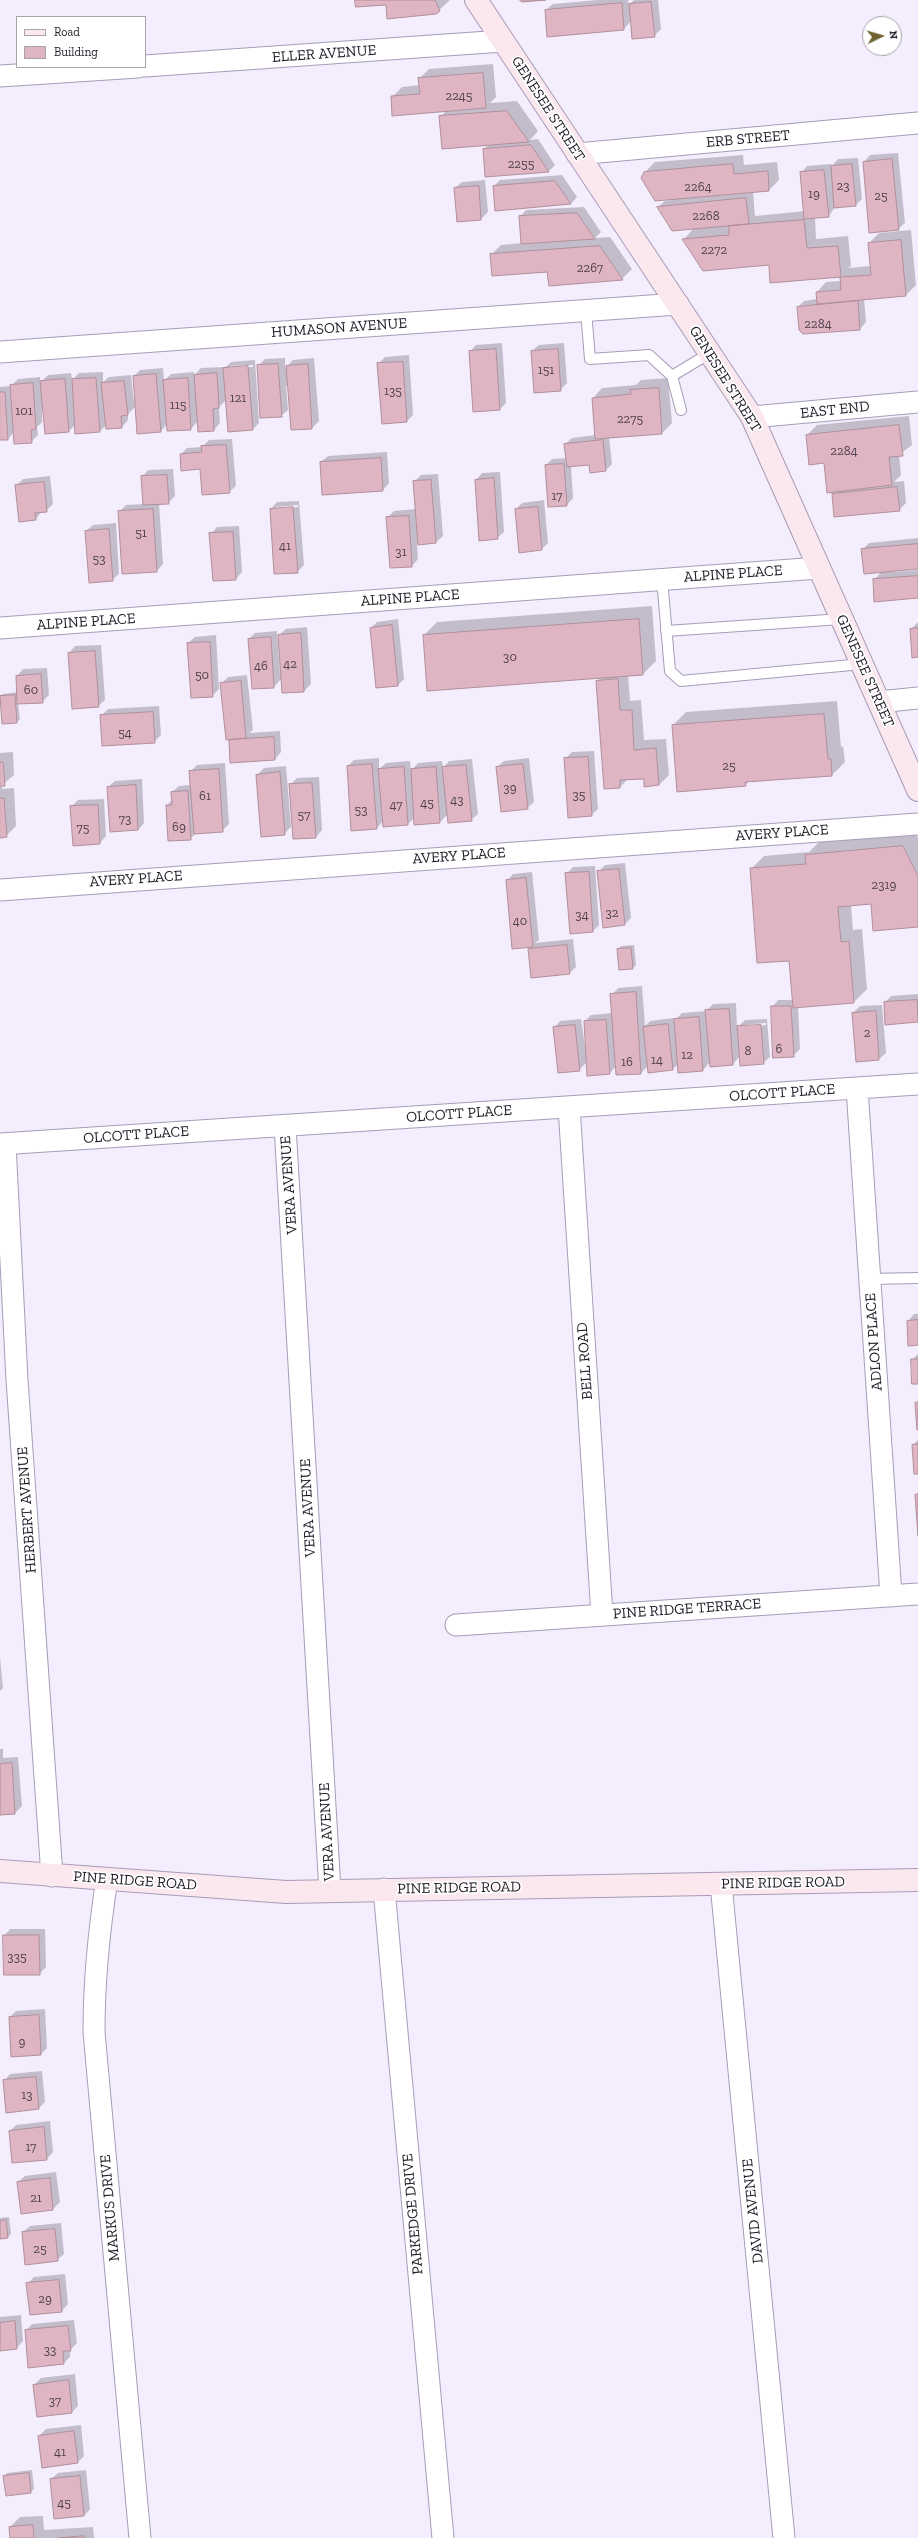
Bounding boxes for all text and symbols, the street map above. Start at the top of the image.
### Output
legend [16,16,146,68]
north arrow [862,16,902,56]
text: Road [54,25,80,39]
text: N [887,30,900,40]
street label: ELLER AVENUE [271,41,377,67]
text: Building [54,45,98,59]
street label: GENESEE STREET [507,53,589,165]
house number: 2245 [445,88,473,104]
street label: ERB STREET [705,126,791,152]
house number: 2255 [508,156,534,172]
house number: 23 [836,178,850,194]
house number: 2264 [684,179,712,195]
house number: 19 [808,186,820,202]
house number: 25 [874,188,888,204]
house number: 2268 [692,208,720,224]
house number: 2272 [701,242,727,258]
house number: 2267 [577,260,603,276]
street label: HUMASON AVENUE [270,314,408,342]
house number: 2284 [804,316,832,332]
street label: GENESEE STREET [685,323,765,435]
house number: 151 [538,362,554,378]
house number: 135 [384,383,402,399]
house number: 121 [230,390,246,406]
house number: 115 [170,397,186,413]
street label: EAST END [799,397,871,423]
house number: 101 [15,403,33,419]
house number: 2275 [617,411,643,427]
house number: 2284 [830,443,858,459]
house number: 17 [552,488,562,504]
house number: 51 [135,525,147,541]
house number: 41 [279,538,291,554]
house number: 31 [395,544,407,560]
house number: 53 [92,551,106,567]
street label: ALPINE PLACE [683,562,783,586]
street label: ALPINE PLACE [360,586,460,610]
street label: ALPINE PLACE [36,610,136,634]
street label: GENESEE STREET [832,612,898,730]
house number: 30 [503,649,517,665]
house number: 42 [283,656,297,672]
house number: 46 [254,658,268,674]
house number: 50 [195,667,209,683]
house number: 60 [24,682,38,698]
house number: 54 [118,725,132,741]
house number: 25 [722,758,736,774]
house number: 39 [503,780,517,796]
house number: 35 [572,787,586,803]
house number: 61 [199,788,211,804]
house number: 43 [450,792,464,808]
house number: 45 [420,795,434,811]
house number: 47 [390,797,402,813]
house number: 53 [354,802,368,818]
house number: 57 [298,807,310,823]
house number: 73 [119,811,131,827]
house number: 69 [172,819,186,835]
house number: 75 [77,820,89,836]
street label: AVERY PLACE [735,821,829,845]
street label: AVERY PLACE [412,844,506,868]
street label: AVERY PLACE [89,867,183,891]
house number: 2319 [872,877,896,893]
house number: 32 [605,905,619,921]
house number: 34 [575,907,589,923]
house number: 40 [513,913,527,929]
house number: 2 [864,1025,870,1041]
house number: 6 [776,1041,782,1057]
house number: 8 [745,1043,751,1059]
house number: 12 [681,1047,693,1063]
house number: 14 [651,1052,663,1068]
house number: 16 [621,1054,633,1070]
street label: OLCOTT PLACE [728,1080,836,1106]
street label: OLCOTT PLACE [405,1101,513,1127]
street label: OLCOTT PLACE [82,1122,190,1148]
street label: VERA AVENUE [277,1135,301,1235]
street label: ADLON PLACE [862,1292,886,1392]
street label: BELL ROAD [573,1322,597,1400]
street label: HERBERT AVENUE [14,1446,40,1574]
street label: VERA AVENUE [296,1458,320,1558]
street label: PINE RIDGE TERRACE [612,1595,762,1623]
street label: VERA AVENUE [315,1782,339,1882]
street label: PINE RIDGE ROAD [73,1868,197,1894]
street label: PINE RIDGE ROAD [721,1873,845,1893]
street label: PINE RIDGE ROAD [397,1878,521,1898]
house number: 335 [7,1949,27,1965]
house number: 9 [19,2034,25,2050]
house number: 13 [21,2087,33,2103]
house number: 17 [26,2139,36,2155]
street label: PARKEDGE DRIVE [399,2153,427,2275]
street label: MARKUS DRIVE [96,2154,124,2262]
street label: DAVID AVENUE [739,2158,767,2264]
house number: 21 [30,2190,42,2206]
house number: 25 [33,2241,47,2257]
house number: 29 [38,2291,52,2307]
house number: 33 [44,2342,56,2358]
house number: 37 [49,2393,61,2409]
house number: 41 [54,2444,66,2460]
house number: 45 [57,2495,71,2511]

